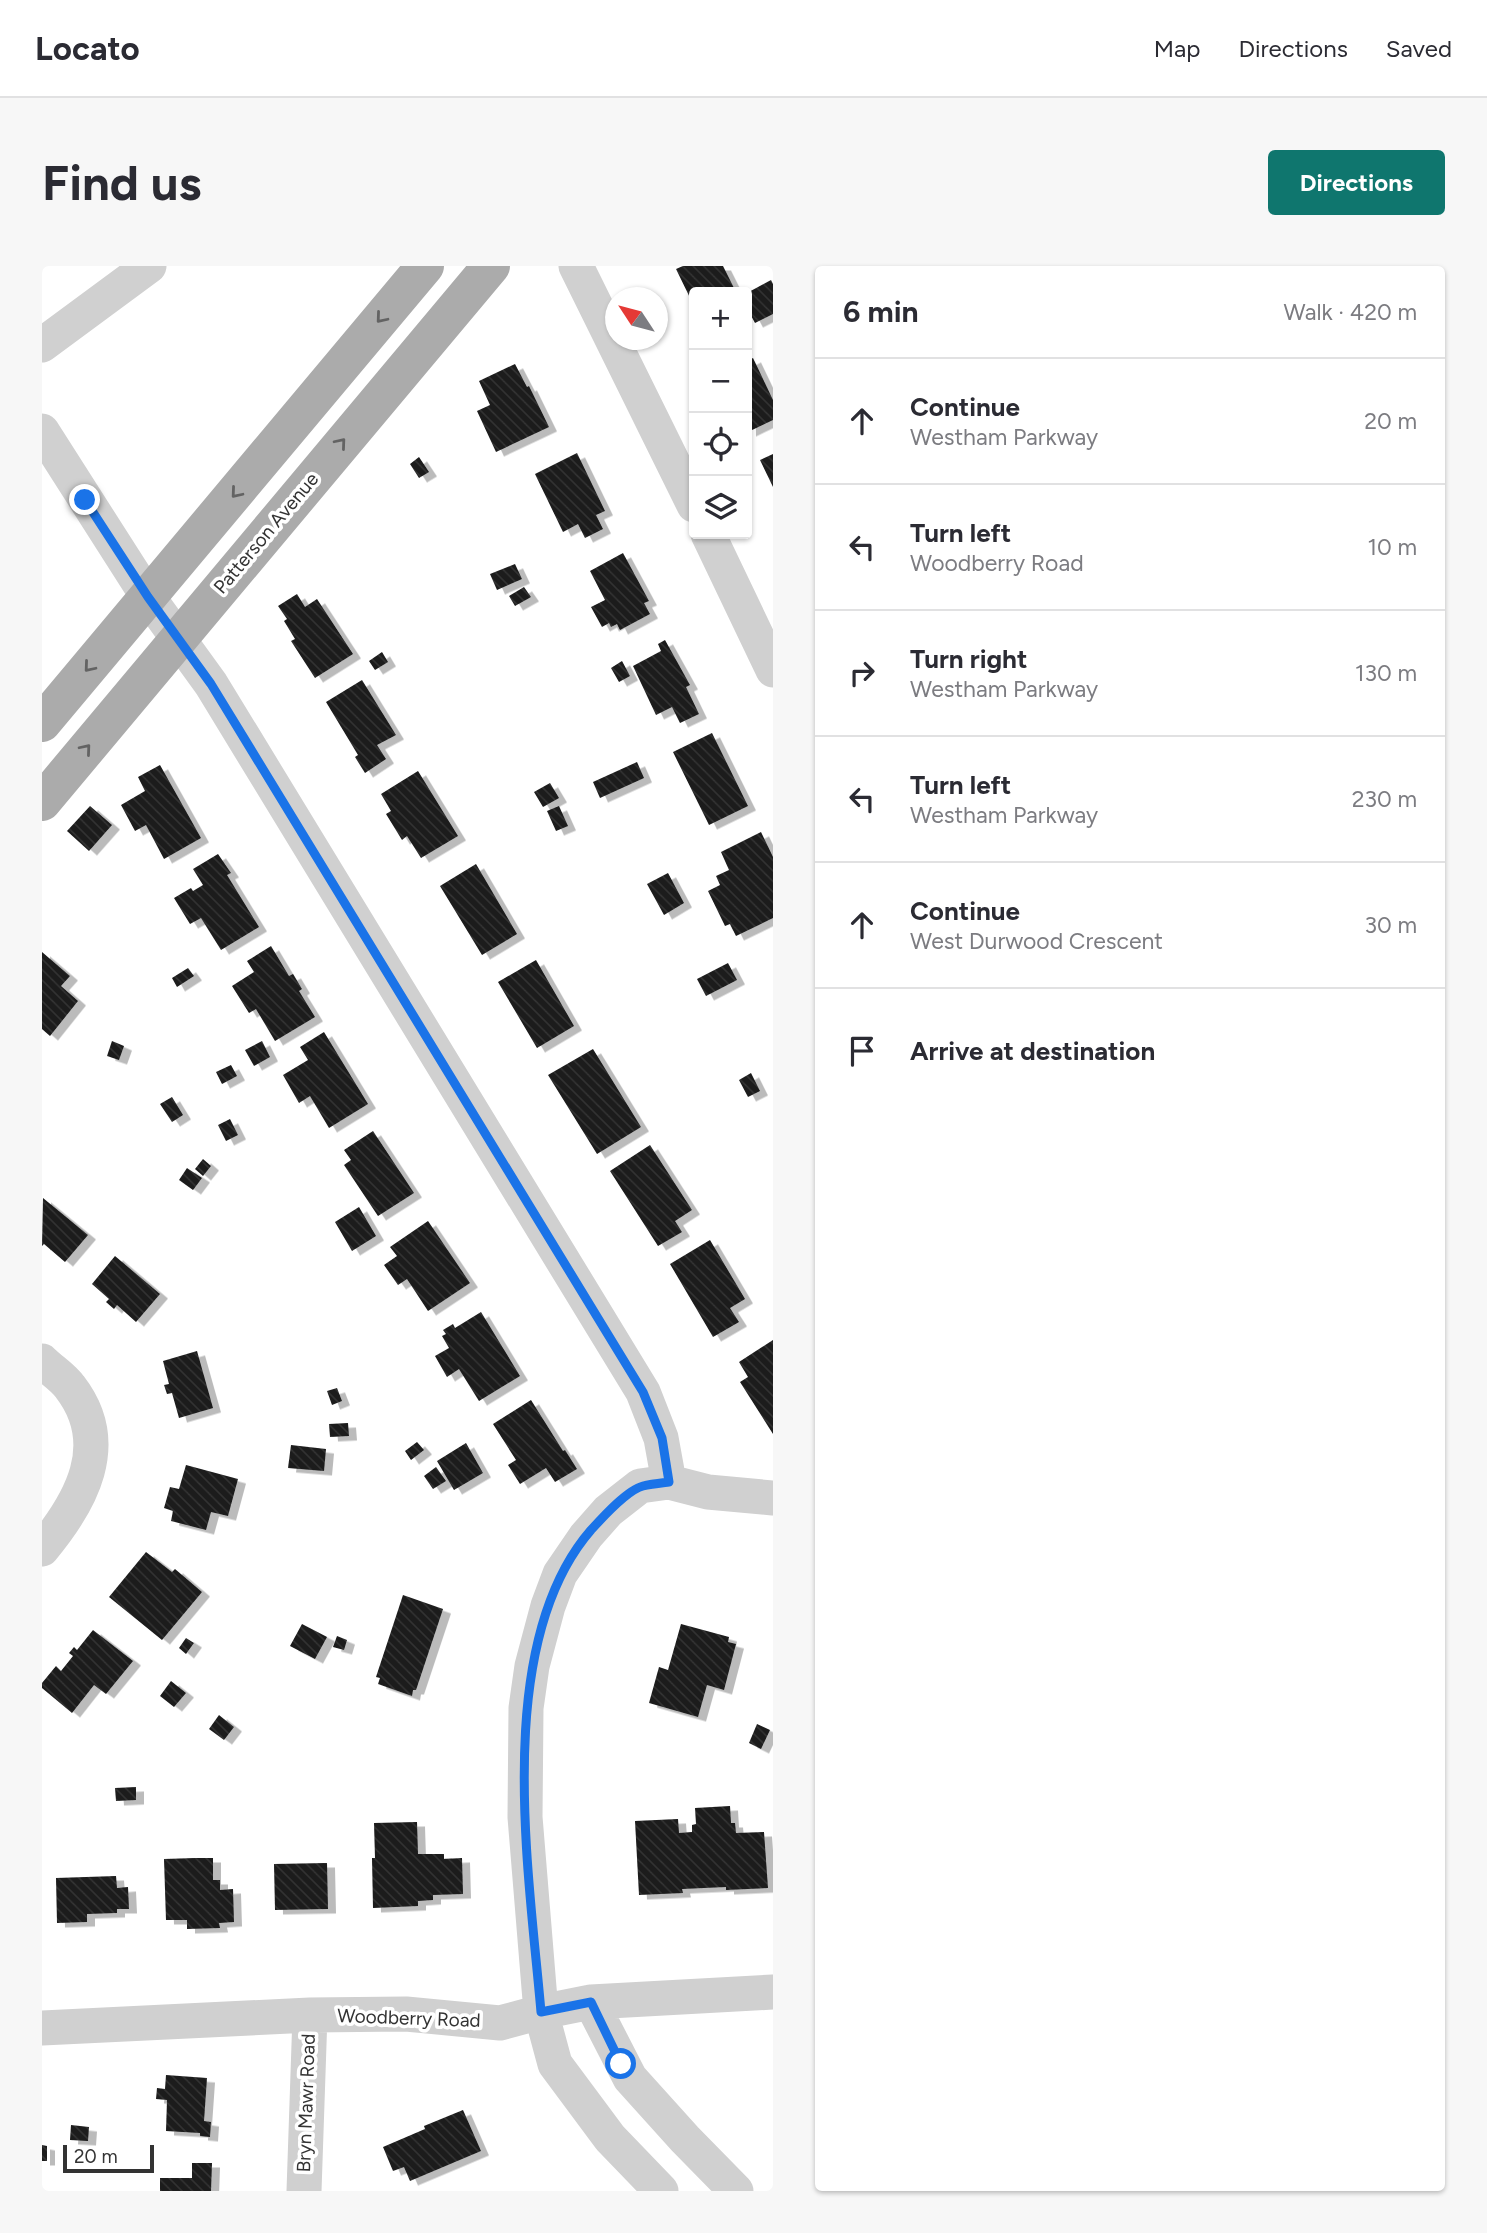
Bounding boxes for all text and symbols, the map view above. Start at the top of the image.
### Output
text: Locato [35,29,140,68]
text: Map [1154,34,1200,63]
text: Directions [1238,34,1348,63]
text: Saved [1386,34,1452,63]
button: Directions [1268,150,1445,215]
text: Find us [42,153,201,212]
north arrow [605,287,668,350]
map controls [689,287,752,539]
button: + [689,287,752,350]
text: 6 min [843,293,919,330]
text: Walk · 420 m [1284,298,1417,326]
one-way arrow [377,310,389,323]
button: − [689,350,752,413]
text: Continue [910,391,1020,423]
icon: ahead [843,402,881,440]
text: 20 m [1364,407,1417,435]
button: locate [689,413,752,476]
text: Westham Parkway [910,423,1098,451]
one-way arrow [333,438,345,451]
street label: Patterson Avenue [209,468,323,598]
button: layers [689,476,752,539]
route end [69,484,100,515]
one-way arrow [232,485,244,498]
text: Turn left [910,517,1011,549]
icon: left [843,528,881,566]
text: 10 m [1368,533,1417,561]
text: Woodberry Road [910,549,1084,577]
text: Turn right [910,643,1027,675]
icon: right [843,654,881,692]
one-way arrow [85,659,97,672]
text: 130 m [1355,659,1417,687]
text: Westham Parkway [910,675,1098,703]
one-way arrow [77,745,90,757]
text: Turn left [910,769,1011,801]
icon: left [843,780,881,818]
text: 230 m [1352,785,1417,813]
text: Westham Parkway [910,801,1098,829]
text: Continue [910,895,1020,927]
icon: ahead [843,906,881,944]
text: 30 m [1364,911,1417,939]
text: West Durwood Crescent [910,927,1163,955]
icon: arrive [843,1032,881,1070]
text: Arrive at destination [910,1035,1155,1067]
street label: Woodberry Road [337,2004,481,2032]
street label: Bryn Mawr Road [292,2033,320,2173]
route start [605,2048,636,2079]
scale bar [63,2142,154,2174]
text: 20 m [74,2145,118,2168]

